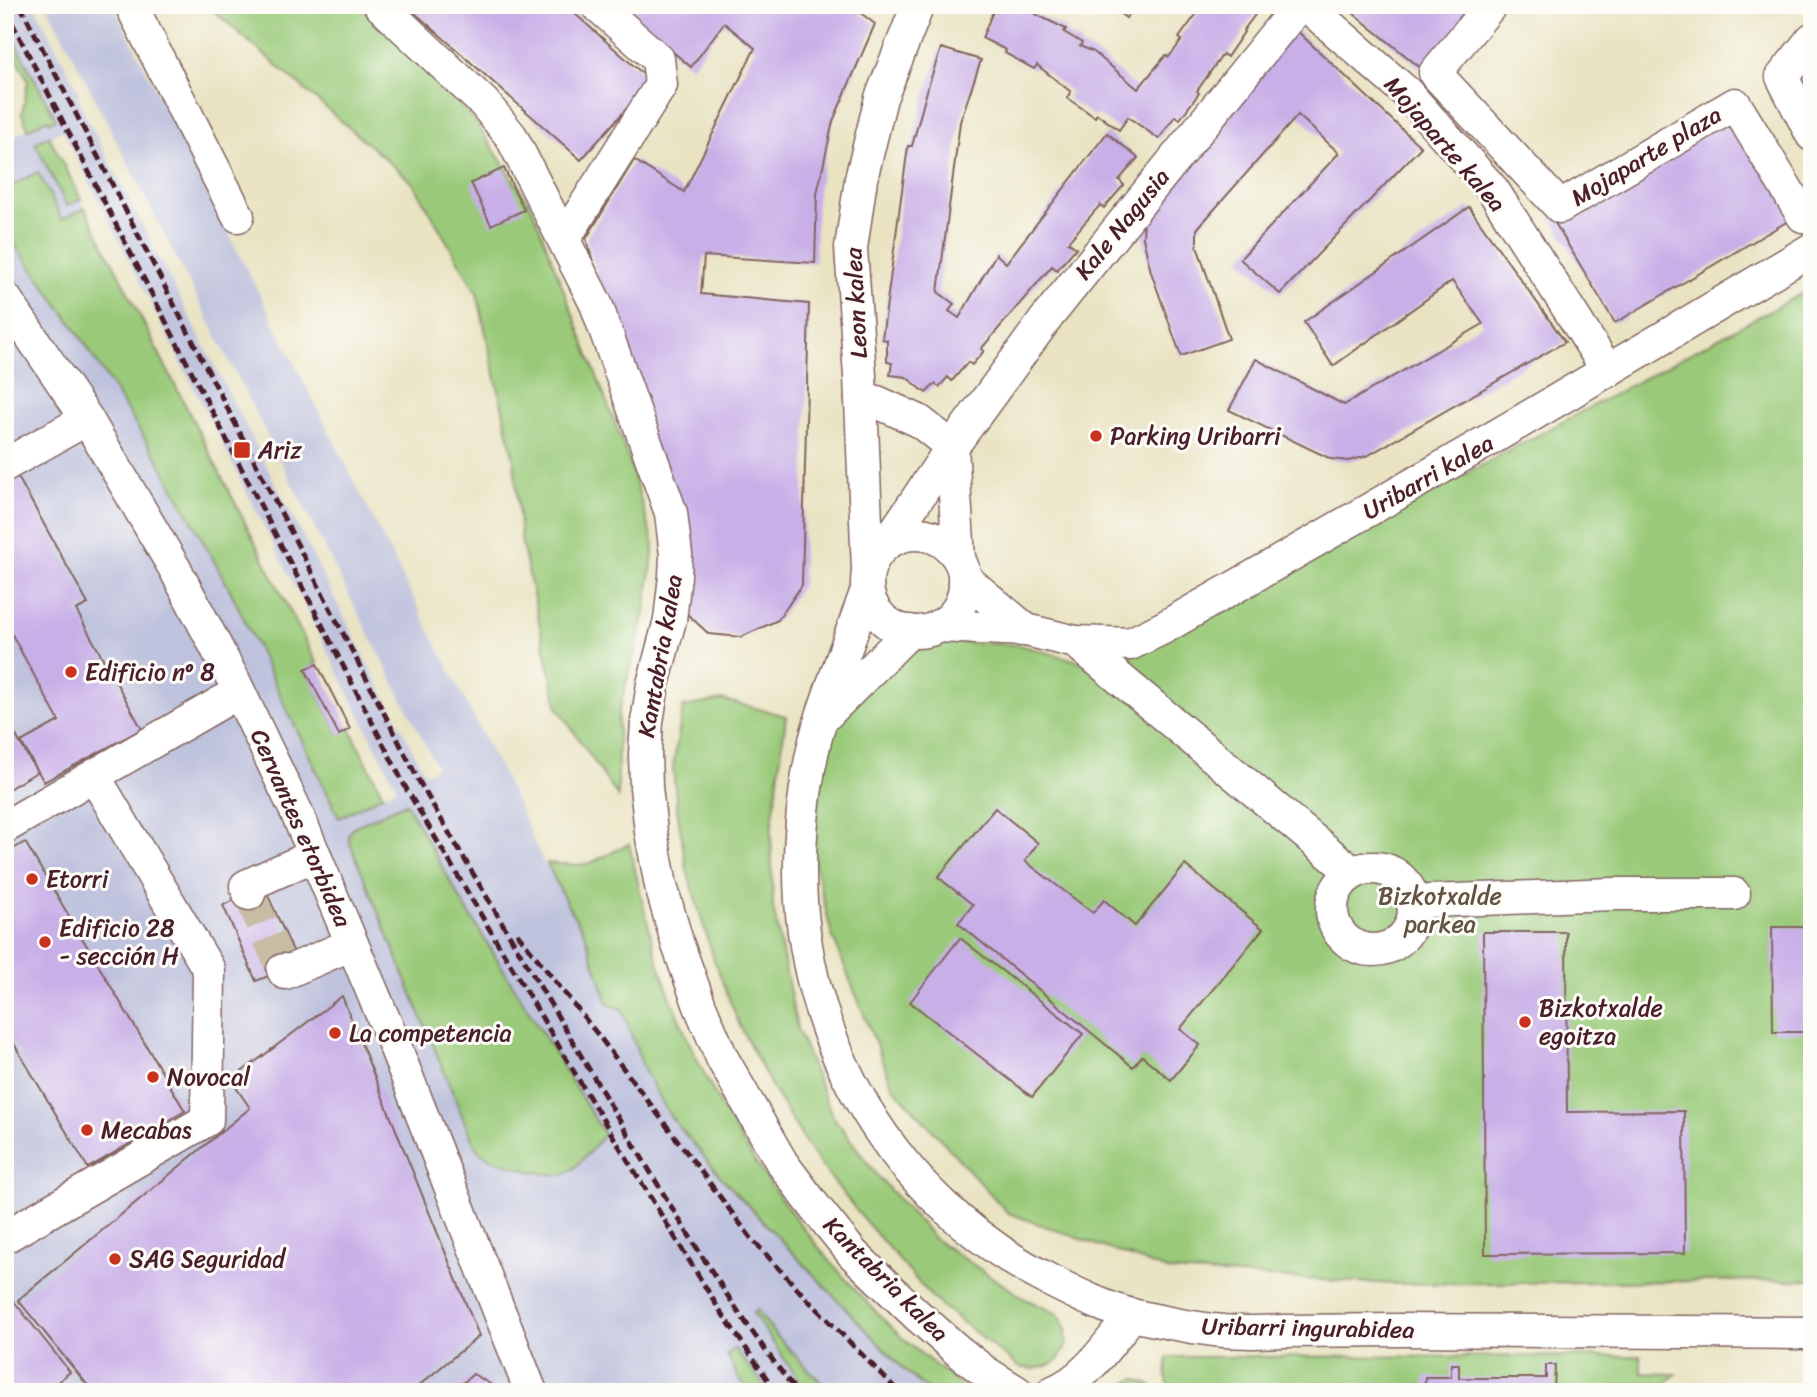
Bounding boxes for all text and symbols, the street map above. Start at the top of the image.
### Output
street label: Mojaparte kalea [1373,66,1517,222]
street label: Mojaparte plaza [1562,94,1730,218]
street label: Kale Nagusia [1063,159,1181,289]
street label: Leon kalea [832,246,880,359]
place label: Parking Uribarri [1110,415,1282,457]
street label: Uribarri kalea [1354,422,1502,532]
marker: Parking Uribarri [1088,428,1104,444]
place label: Ariz [257,429,302,471]
marker: Ariz [232,440,252,460]
street label: Kantabria kalea [625,571,695,741]
place label: Edificio nº 8 [85,651,215,693]
marker: Edificio nº 8 [63,664,79,680]
street label: Cervantes etorbidea [238,722,364,935]
place label: Etorri [46,858,110,900]
marker: Etorri [24,871,40,887]
park label: Bizkotxalde parkea [1378,875,1502,945]
place label: Edificio 28 - sección H [59,907,179,977]
marker: Edificio 28 - sección H [37,934,53,950]
place label: Bizkotxalde egoitza [1539,987,1663,1057]
place label: La competencia [349,1012,512,1054]
marker: Bizkotxalde egoitza [1517,1014,1533,1030]
marker: La competencia [327,1025,343,1041]
place label: Novocal [167,1056,251,1098]
marker: Novocal [145,1069,161,1085]
place label: Mecabas [101,1109,192,1151]
marker: Mecabas [79,1122,95,1138]
street label: Kantabria kalea [813,1206,959,1352]
place label: SAG Seguridad [129,1238,287,1280]
marker: SAG Seguridad [107,1251,123,1267]
street label: Uribarri ingurabidea [1201,1305,1415,1351]

